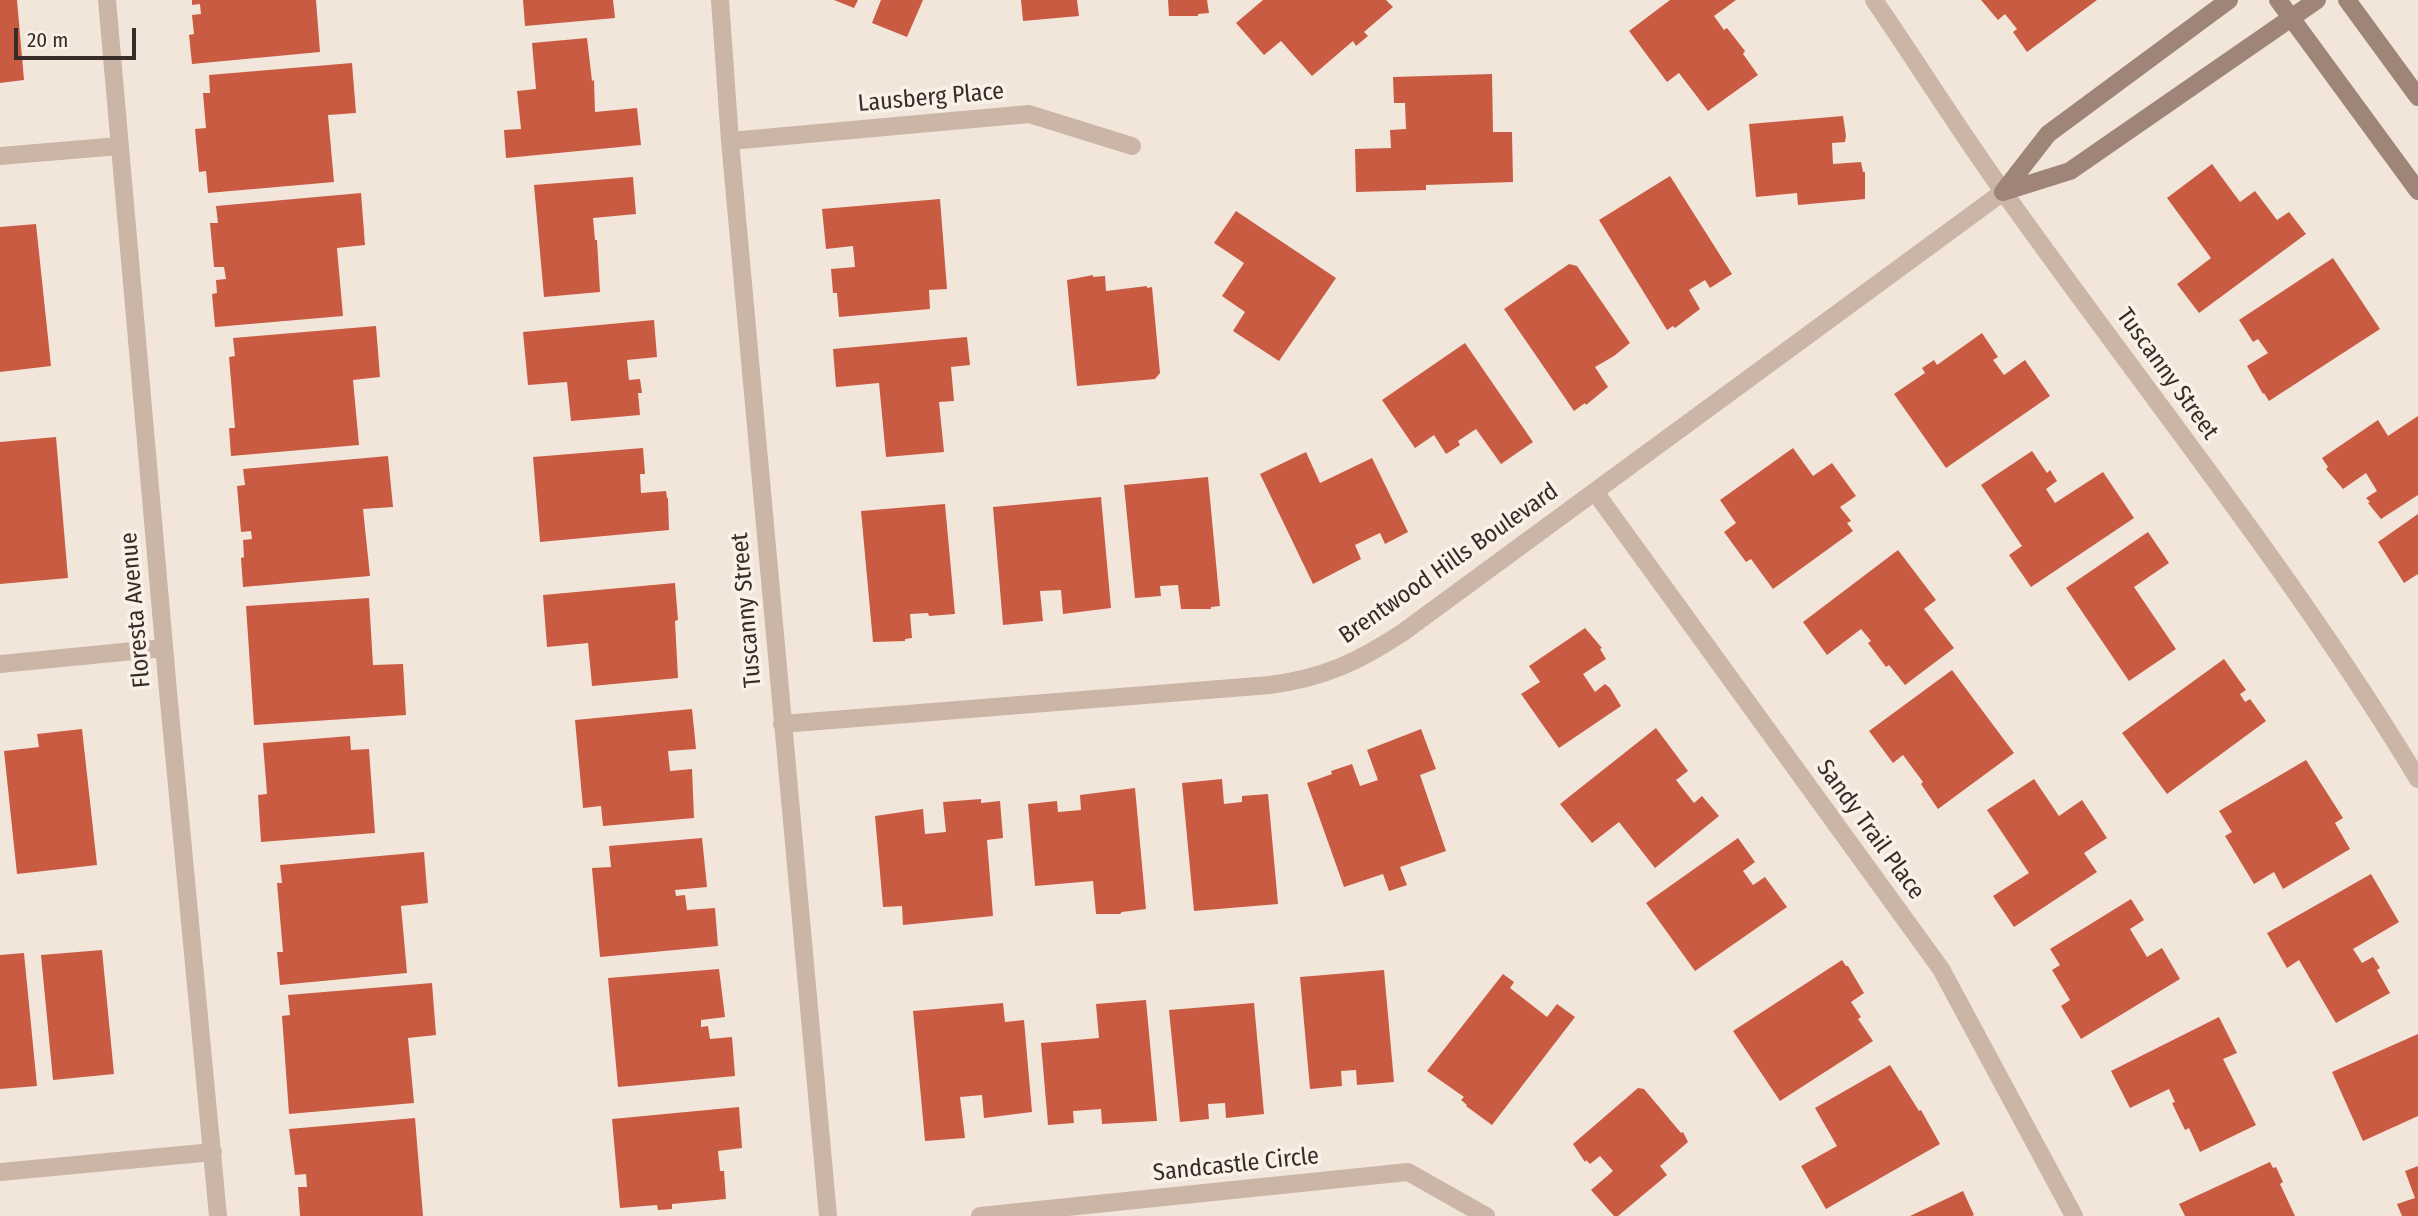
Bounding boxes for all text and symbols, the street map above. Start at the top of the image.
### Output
scale bar [18,14,140,58]
text: 20 m [27,27,68,53]
street label: Lausberg Place [857,77,1005,119]
street label: Tuscanny Street [2110,303,2224,445]
street label: Brentwood Hills Boulevard [1334,477,1564,651]
street label: Floresta Avenue [115,531,157,689]
street label: Tuscanny Street [726,531,768,689]
street label: Sandy Trail Place [1810,755,1930,905]
street label: Sandcastle Circle [1152,1142,1320,1188]

